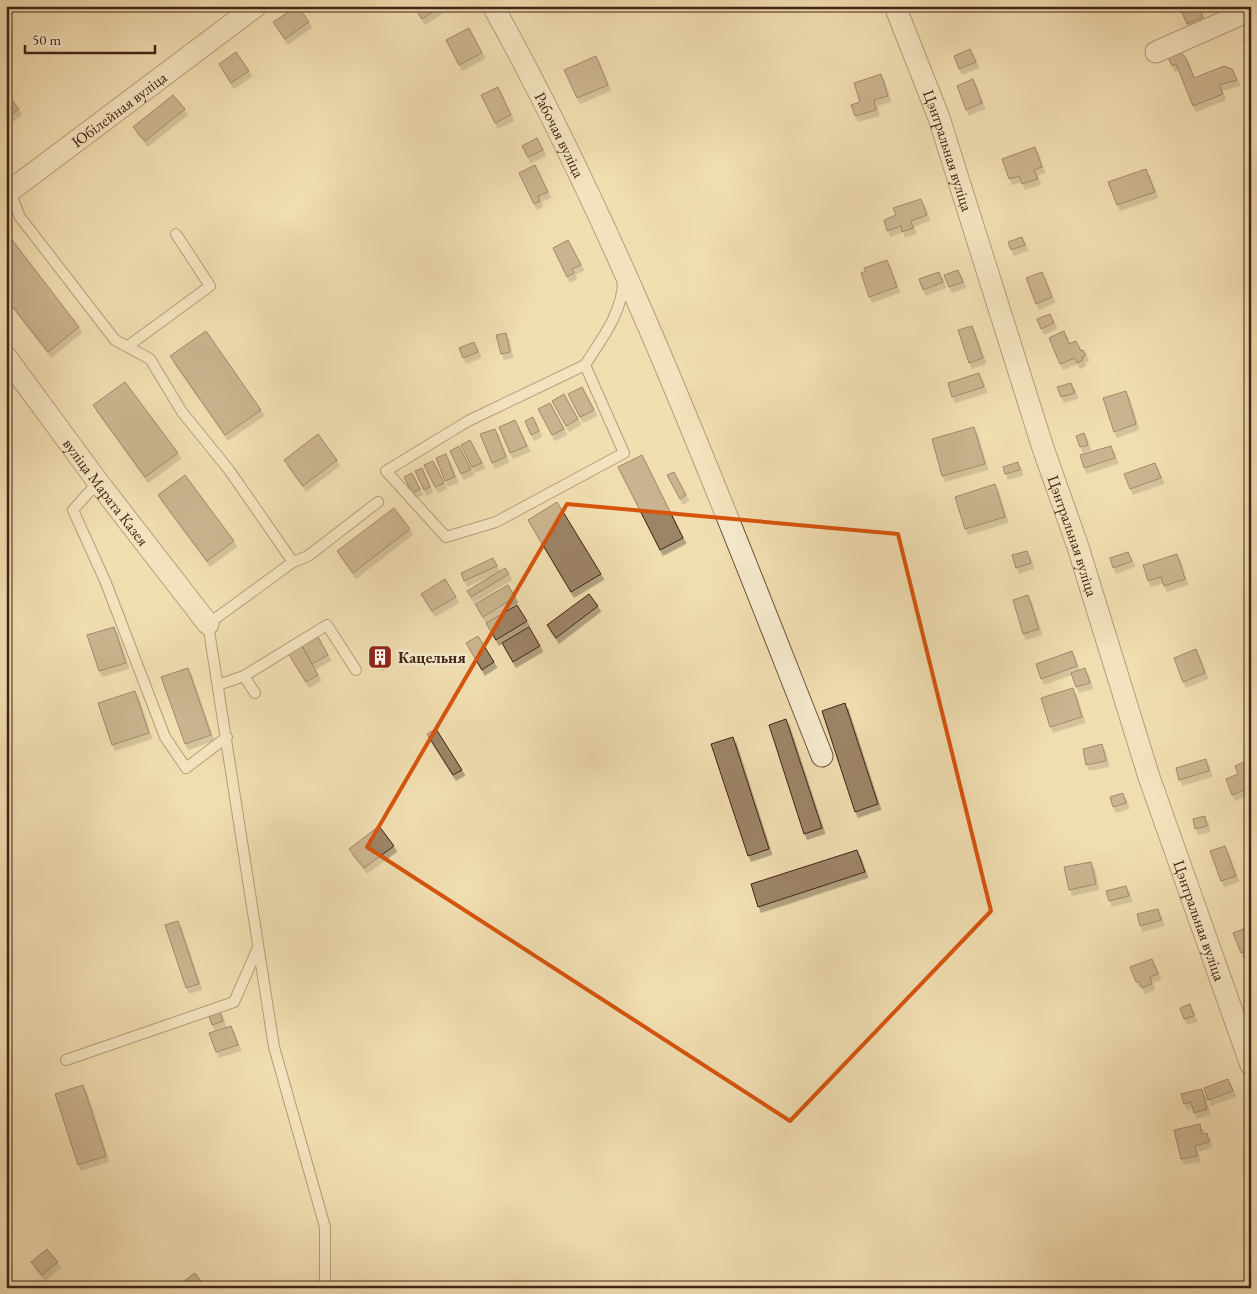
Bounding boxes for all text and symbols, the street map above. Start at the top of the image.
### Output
scale bar [25,22,155,54]
text: 50 m [32,30,61,49]
street label: Юбілейная вуліца [66,66,171,152]
street label: Цэнтральная вуліца [918,87,978,214]
street label: Рабочая вуліца [530,88,590,181]
street label: вуліца Марата Казея [59,434,154,550]
street label: Цэнтральная вуліца [1043,472,1103,599]
building icon: Кацельня [367,644,393,670]
place label: Кацельня [398,647,466,668]
street label: Цэнтральная вуліца [1169,857,1231,984]

